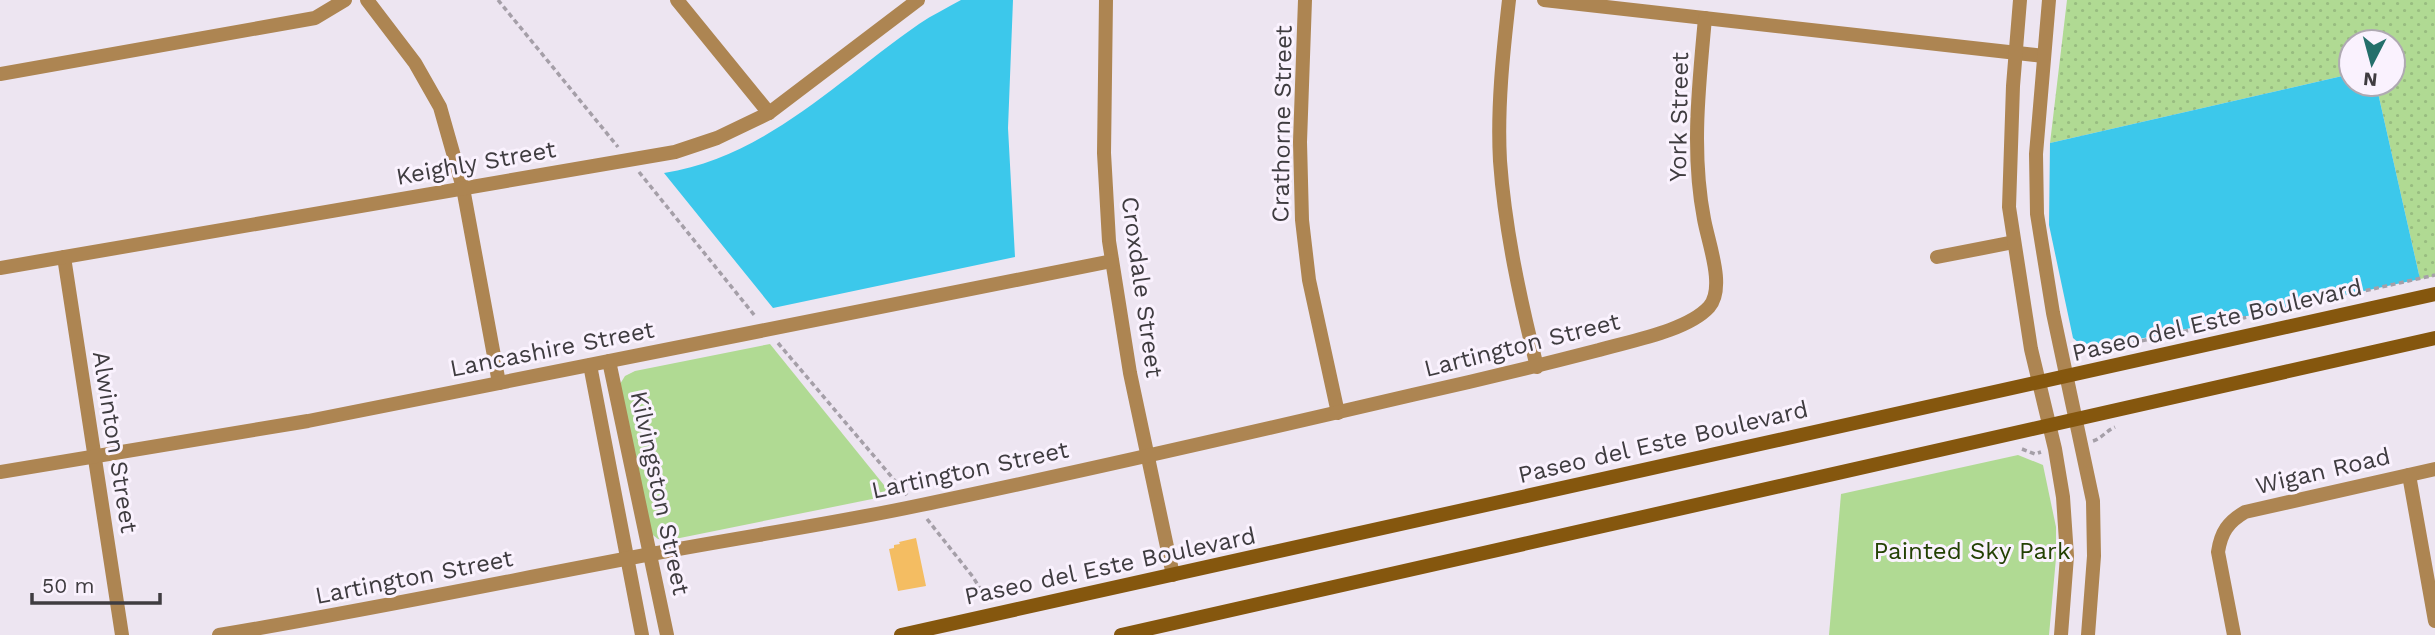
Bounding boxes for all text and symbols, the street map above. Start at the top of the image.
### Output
street label: Crathorne Street [1266,25,1298,223]
north arrow [2337,28,2407,98]
street label: York Street [1664,52,1694,182]
text: N [2362,67,2378,92]
street label: Keighly Street [394,135,558,191]
street label: Croxdale Street [1115,195,1169,379]
street label: Paseo del Este Boulevard [2069,273,2365,367]
street label: Lartington Street [1421,307,1623,383]
street label: Lancashire Street [448,315,656,383]
street label: Alwinton Street [87,349,143,535]
street label: Kilvingston Street [625,388,695,598]
street label: Paseo del Este Boulevard [1515,395,1811,489]
street label: Lartington Street [869,435,1071,505]
street label: Wigan Road [2253,442,2393,500]
street label: Paseo del Este Boulevard [962,521,1258,611]
park label: Painted Sky Park [1873,537,2071,565]
street label: Lartington Street [313,544,515,610]
scale bar [32,562,159,606]
text: 50 m [42,573,94,598]

